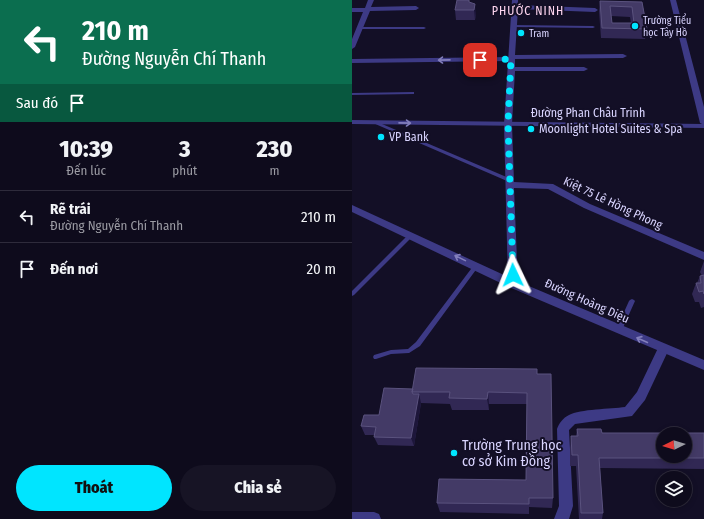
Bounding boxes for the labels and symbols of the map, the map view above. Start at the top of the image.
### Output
district label: PHƯỚC NINH [492,3,564,18]
place label: Trường Tiểu học Tây Hồ [643,13,691,39]
marker: Trường Tiểu học Tây Hồ [630,21,640,31]
marker: Tram [516,28,526,38]
place label: Tram [529,28,549,40]
pin [463,43,497,77]
one-way arrow [438,56,451,64]
street label: Đường Phan Châu Trinh [531,106,645,120]
one-way arrow [398,119,411,127]
place label: Moonlight Hotel Suites & Spa [539,122,683,136]
marker: Moonlight Hotel Suites & Spa [526,124,536,134]
place label: VP Bank [389,130,429,144]
marker: VP Bank [376,132,386,142]
street label: Kiệt 75 Lê Hồng Phong [561,173,666,232]
one-way arrow [454,254,466,261]
position arrow [492,254,534,296]
street label: Đường Hoàng Diệu [543,276,631,326]
one-way arrow [637,335,649,343]
north arrow [656,427,692,463]
place label: Trường Trung học cơ sở Kim Đồng [462,437,561,470]
marker: Trường Trung học cơ sở Kim Đồng [449,448,459,458]

